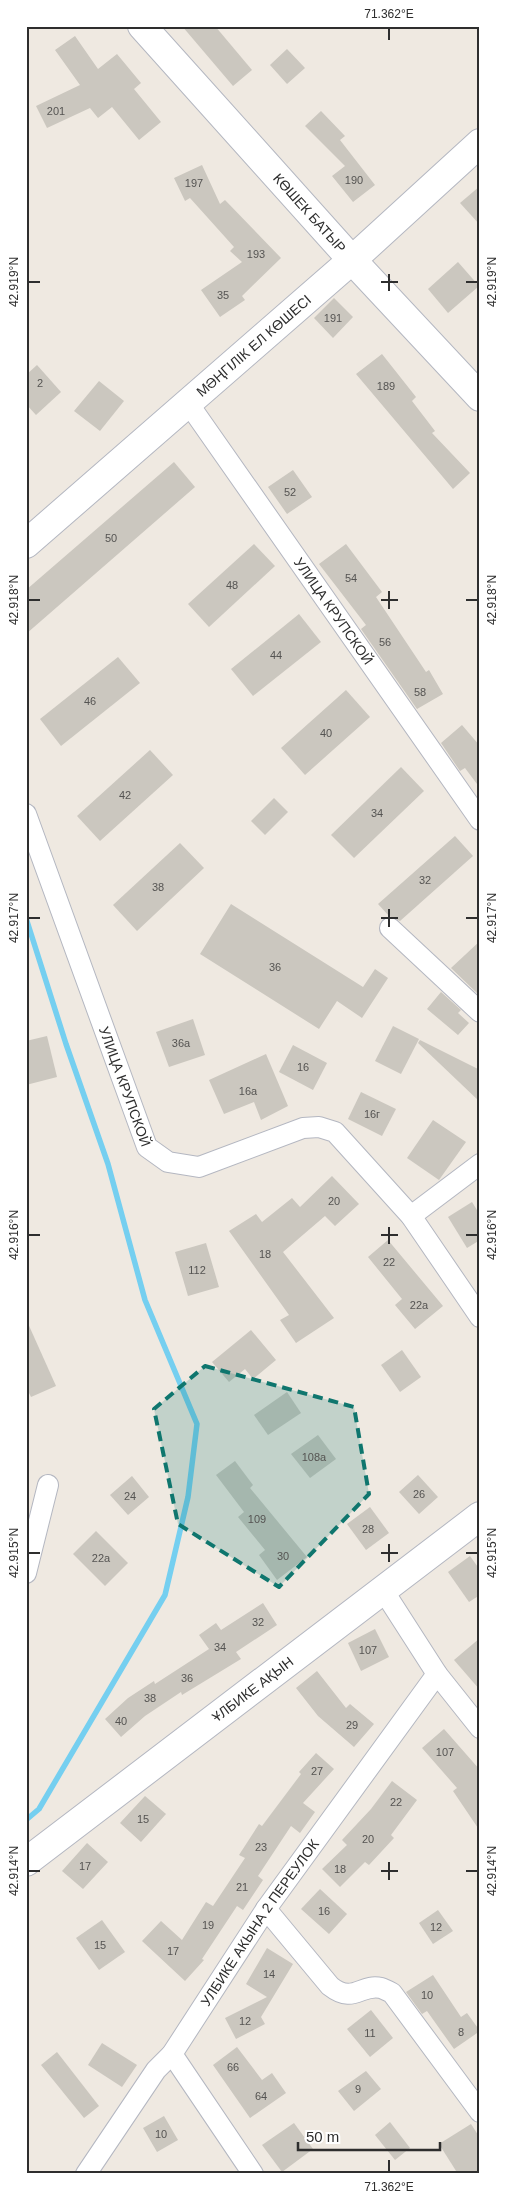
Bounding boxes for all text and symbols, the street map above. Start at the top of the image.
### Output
text: 71.362°E [364,7,414,21]
house number: 201 [47,105,65,117]
street label: КӨШЕК БАТЫР [270,170,349,256]
house number: 190 [345,174,363,186]
house number: 197 [185,177,203,189]
house number: 193 [247,248,265,260]
text: 42.919°N [7,257,21,307]
text: 42.919°N [485,257,499,307]
house number: 35 [217,289,229,301]
street label: МӘҢГІЛІК ЕЛ КӨШЕСІ [193,291,314,400]
house number: 191 [324,312,342,324]
house number: 2 [37,377,43,389]
house number: 189 [377,380,395,392]
house number: 52 [284,486,296,498]
house number: 50 [105,532,117,544]
street label: УЛИЦА КРУПСКОЙ [291,555,377,667]
house number: 54 [345,572,357,584]
text: 42.918°N [7,575,21,625]
text: 42.918°N [485,575,499,625]
house number: 48 [226,579,238,591]
house number: 56 [379,636,391,648]
house number: 44 [270,649,282,661]
house number: 58 [414,686,426,698]
house number: 46 [84,695,96,707]
house number: 40 [320,727,332,739]
house number: 42 [119,789,131,801]
house number: 34 [371,807,383,819]
house number: 32 [419,874,431,886]
house number: 38 [152,881,164,893]
text: 42.917°N [7,893,21,943]
text: 42.917°N [485,893,499,943]
house number: 36 [269,961,281,973]
street label: УЛИЦА КРУПСКОЙ [96,1024,155,1149]
house number: 36а [172,1037,191,1049]
house number: 16 [297,1061,309,1073]
house number: 16а [239,1085,258,1097]
house number: 16г [364,1108,380,1120]
house number: 20 [328,1195,340,1207]
text: 42.916°N [7,1210,21,1260]
text: 42.916°N [485,1210,499,1260]
house number: 18 [259,1248,271,1260]
house number: 22 [383,1256,395,1268]
house number: 112 [188,1264,206,1276]
house number: 22а [410,1299,429,1311]
house number: 108а [302,1451,327,1463]
house number: 26 [413,1488,425,1500]
house number: 24 [124,1490,136,1502]
house number: 109 [248,1513,266,1525]
house number: 28 [362,1523,374,1535]
text: 42.915°N [7,1528,21,1578]
text: 42.915°N [485,1528,499,1578]
house number: 30 [277,1550,289,1562]
house number: 22а [92,1552,111,1564]
house number: 32 [252,1616,264,1628]
house number: 34 [214,1641,226,1653]
house number: 107 [359,1644,377,1656]
street label: ҰЛБИКЕ АҚЫН [209,1653,296,1725]
house number: 36 [181,1672,193,1684]
house number: 38 [144,1692,156,1704]
house number: 40 [115,1715,127,1727]
house number: 29 [346,1719,358,1731]
house number: 107 [436,1746,454,1758]
house number: 27 [311,1765,323,1777]
house number: 22 [390,1796,402,1808]
house number: 15 [137,1813,149,1825]
house number: 20 [362,1833,374,1845]
street label: УЛБИКЕ АКЫНА 2 ПЕРЕУЛОК [197,1836,323,2009]
house number: 23 [255,1841,267,1853]
text: 42.914°N [7,1846,21,1896]
text: 42.914°N [485,1846,499,1896]
house number: 17 [79,1860,91,1872]
house number: 18 [334,1863,346,1875]
house number: 21 [236,1881,248,1893]
house number: 16 [318,1905,330,1917]
house number: 19 [202,1919,214,1931]
house number: 12 [430,1921,442,1933]
house number: 15 [94,1939,106,1951]
house number: 17 [167,1945,179,1957]
house number: 14 [263,1968,275,1980]
house number: 10 [421,1989,433,2001]
house number: 12 [239,2015,251,2027]
house number: 8 [458,2026,464,2038]
house number: 11 [364,2027,376,2039]
house number: 66 [227,2061,239,2073]
house number: 9 [355,2083,361,2095]
house number: 64 [255,2090,267,2102]
scale bar [298,2120,441,2152]
house number: 10 [155,2128,167,2140]
text: 50 m [306,2128,339,2145]
text: 71.362°E [364,2180,414,2194]

